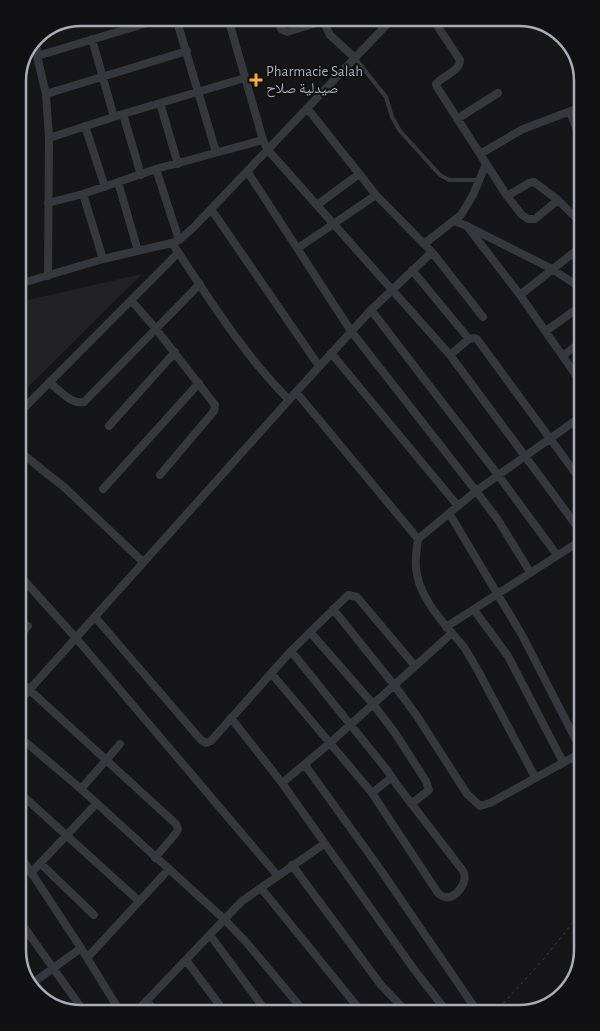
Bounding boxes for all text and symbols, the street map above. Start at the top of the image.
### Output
place label: Pharmacie Salah صيدلية صلاح [266,64,363,98]
marker: Pharmacie Salah صيدلية صلاح [250,74,262,86]

